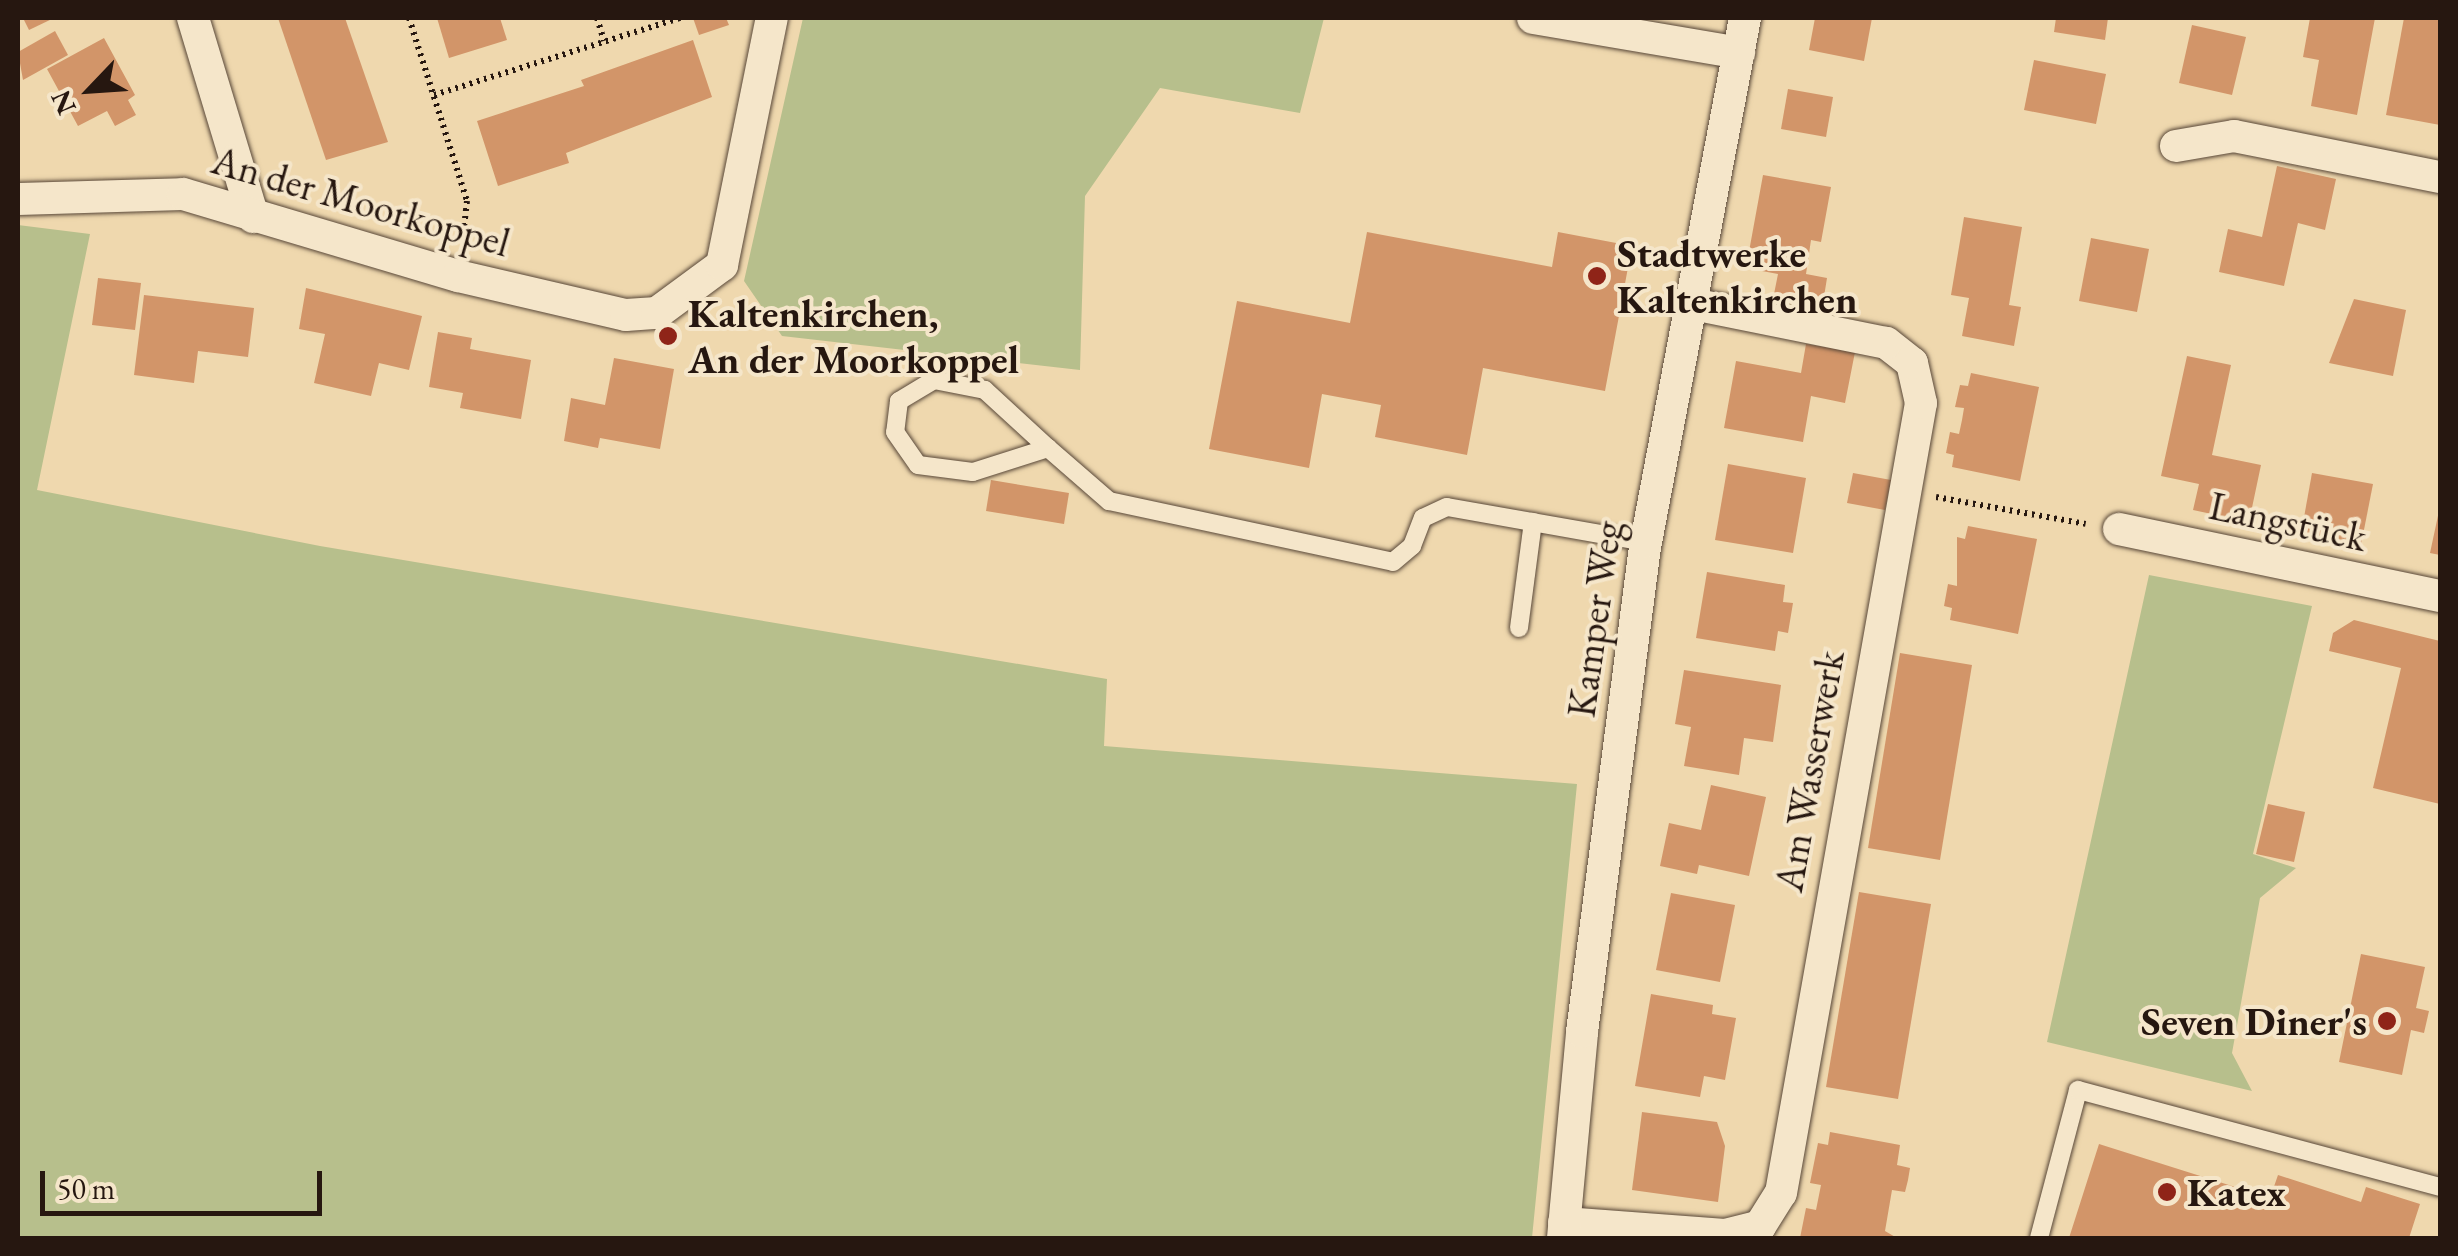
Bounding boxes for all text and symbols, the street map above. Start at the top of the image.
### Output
north arrow [40,40,140,140]
text: N [42,85,84,121]
street label: An der Moorkoppel [207,136,515,266]
place label: Stadtwerke Kaltenkirchen [1617,229,1858,323]
marker: Stadtwerke Kaltenkirchen [1586,265,1608,287]
place label: Kaltenkirchen, An der Moorkoppel [688,289,1019,383]
marker: Kaltenkirchen, An der Moorkoppel [657,325,679,347]
street label: Langstück [2205,481,2371,561]
street label: Kamper Weg [1556,518,1632,720]
street label: Am Wasserwerk [1764,647,1854,895]
place label: Seven Diner's [2141,997,2367,1045]
marker: Seven Diner's [2376,1010,2398,1032]
scale bar [45,1151,328,1213]
place label: Katex [2187,1168,2286,1216]
text: 50 m [57,1169,115,1208]
marker: Katex [2156,1181,2178,1203]

